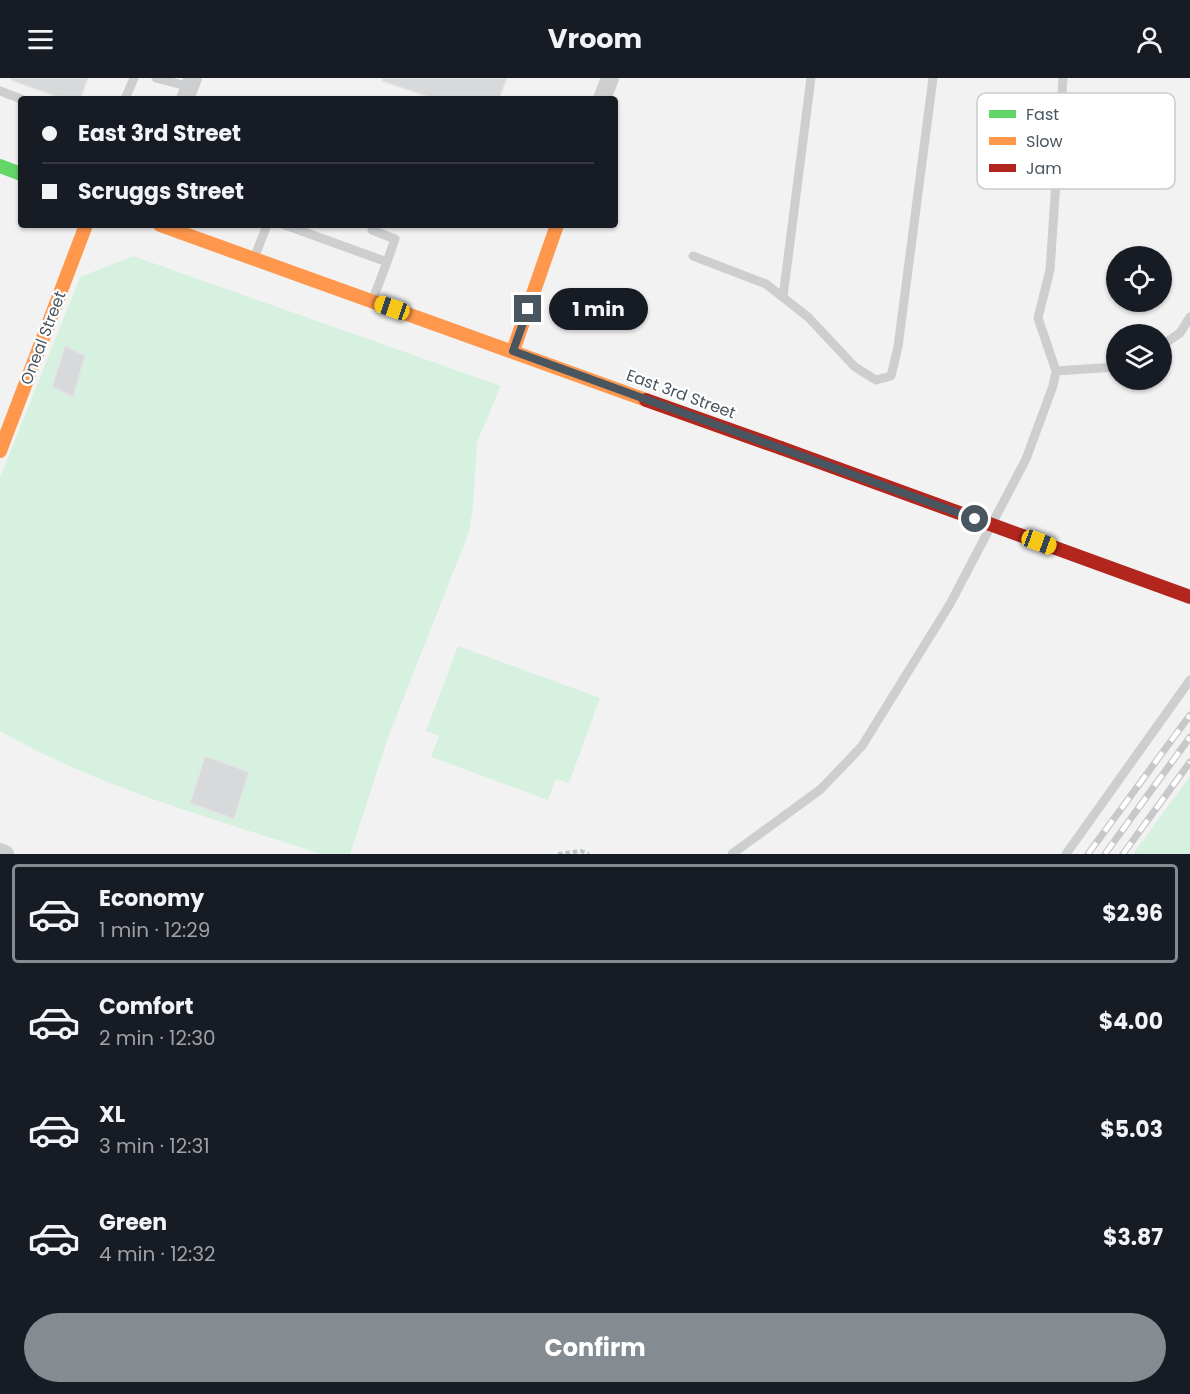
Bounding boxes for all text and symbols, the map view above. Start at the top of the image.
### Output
text: Vroom [548,20,642,57]
icon: menu [24,23,57,56]
icon: person [1133,23,1166,56]
legend [977,93,1175,189]
text: Fast [1026,103,1059,126]
text: East 3rd Street [78,118,241,149]
text: Slow [1026,130,1063,153]
text: Jam [1026,157,1062,180]
text: Scruggs Street [78,176,244,207]
map controls [1106,246,1172,390]
button: locate [1106,246,1172,312]
street label: Oneal Street [15,288,71,388]
callout: 1 min [549,288,648,330]
car [372,294,412,322]
route end [514,295,541,322]
text: 1 min [572,295,625,323]
button: layers [1106,324,1172,390]
street label: East 3rd Street [623,364,739,424]
route start [961,505,988,532]
car [1019,527,1059,557]
text: Economy [99,883,204,914]
icon: car [27,887,81,941]
text: $2.96 [1102,898,1163,929]
text: 1 min · 12:29 [99,916,210,944]
text: Comfort [99,991,193,1022]
icon: car [27,995,81,1049]
text: $4.00 [1099,1006,1163,1037]
text: 2 min · 12:30 [99,1024,216,1052]
text: XL [99,1099,125,1130]
icon: car [27,1103,81,1157]
text: $5.03 [1100,1114,1163,1145]
text: 3 min · 12:31 [99,1132,210,1160]
text: Green [99,1207,167,1238]
icon: car [27,1211,81,1265]
text: $3.87 [1103,1222,1163,1253]
text: 4 min · 12:32 [99,1240,216,1268]
button: Confirm [24,1313,1166,1382]

